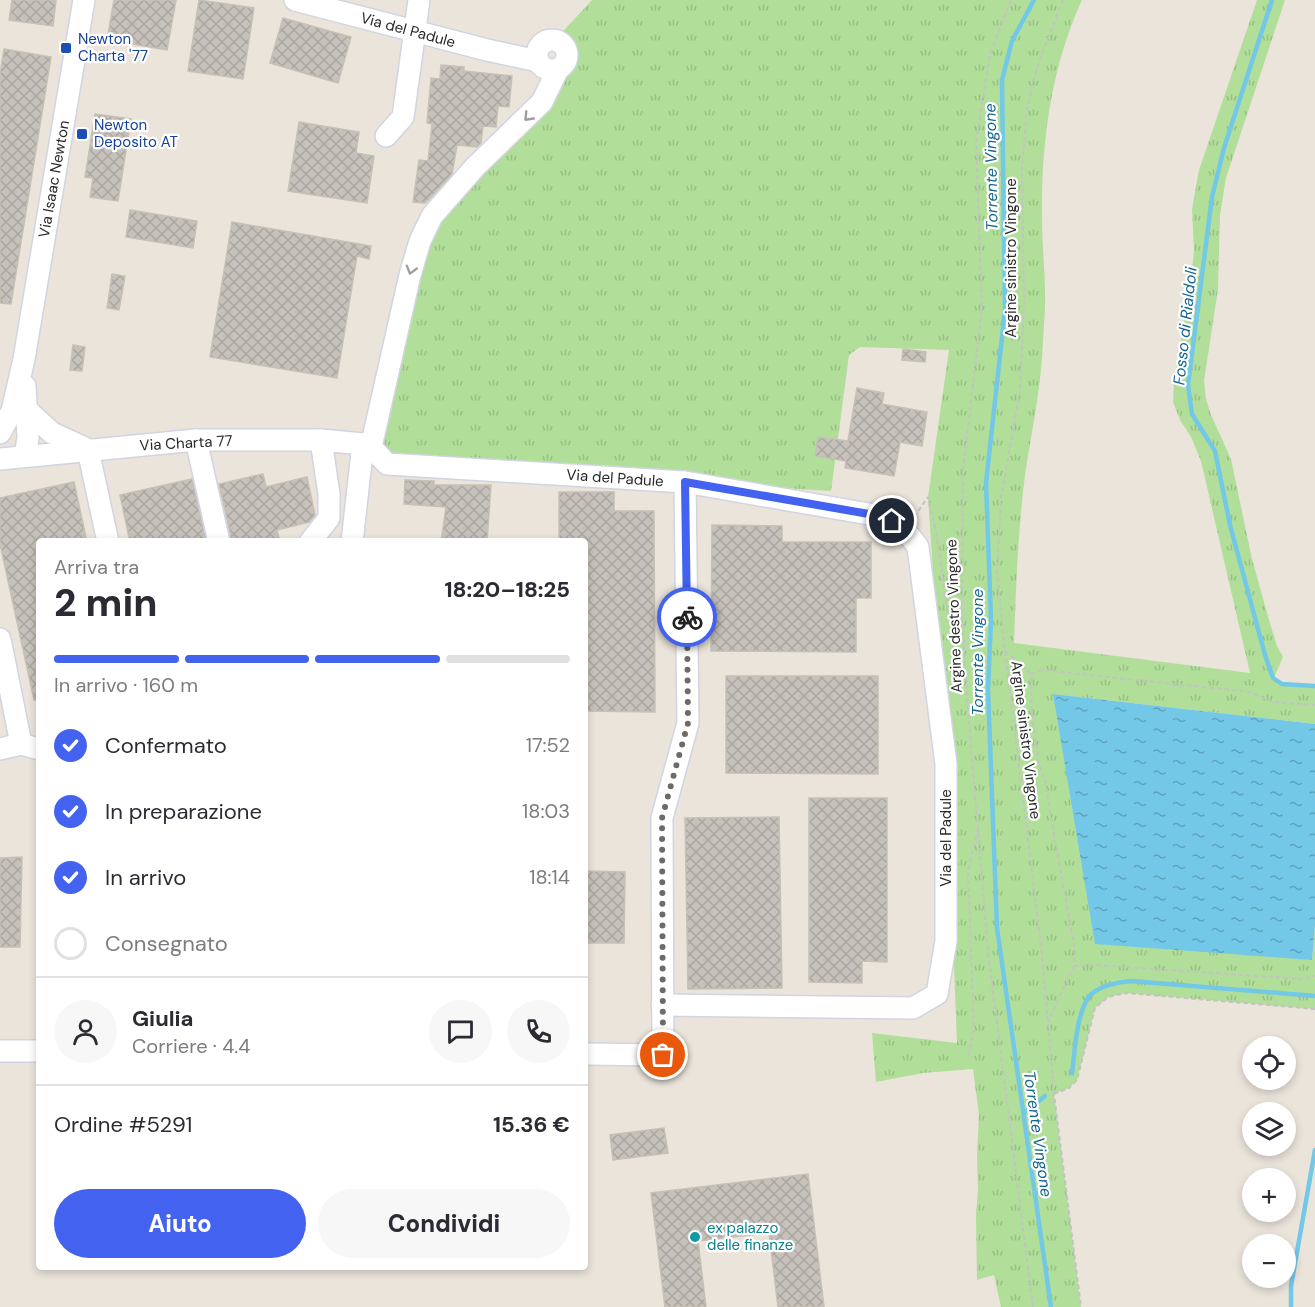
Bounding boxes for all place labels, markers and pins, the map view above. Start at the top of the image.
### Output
place label: Newton Charta '77 [78,29,148,66]
marker: Newton Charta '77 [59,41,73,55]
place label: Newton Deposito AT [94,115,178,152]
marker: Newton Deposito AT [75,127,89,141]
pin [866,495,917,546]
pin [637,1029,688,1080]
place label: ex palazzo delle finanze [707,1218,793,1255]
marker: ex palazzo delle finanze [688,1230,702,1244]

